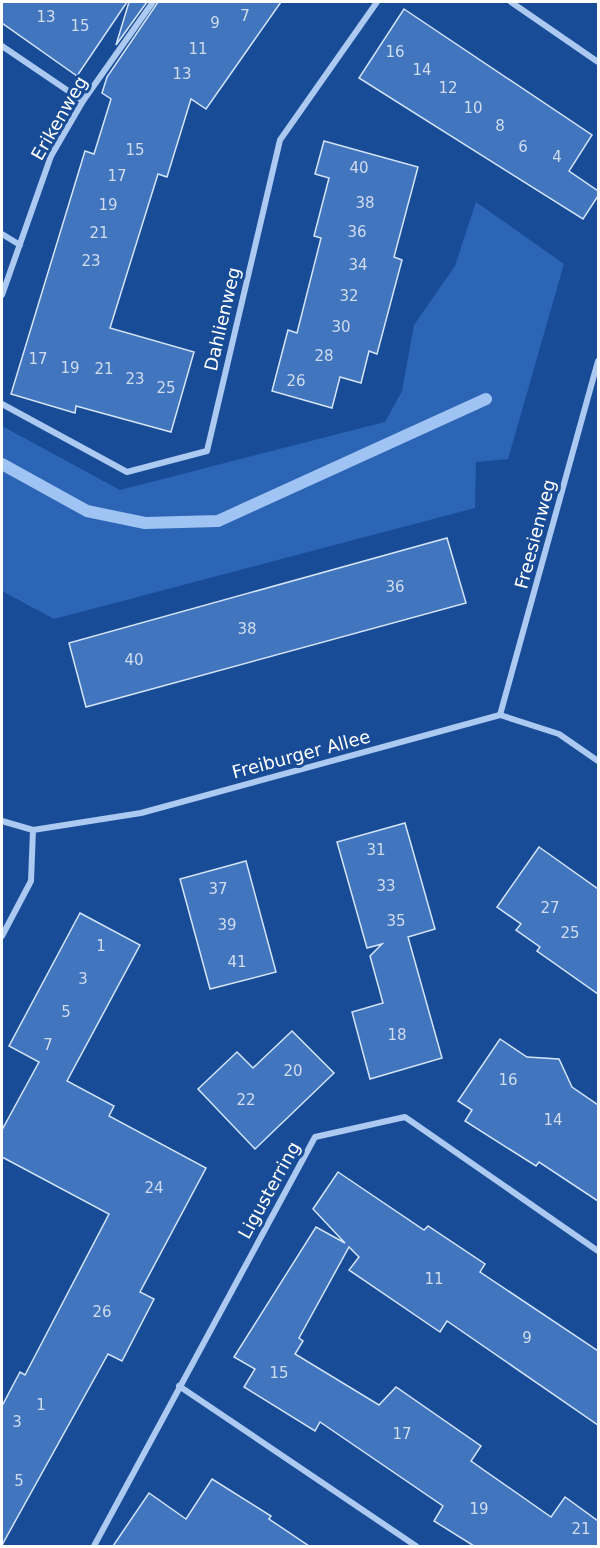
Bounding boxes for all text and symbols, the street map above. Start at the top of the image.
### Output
house number: 7 [240,7,250,25]
house number: 13 [36,8,56,26]
house number: 9 [210,14,220,32]
house number: 15 [70,17,90,35]
house number: 11 [188,40,208,58]
house number: 16 [385,43,405,61]
house number: 14 [412,61,432,79]
house number: 13 [172,65,192,83]
street label: Erikenweg [27,72,91,164]
house number: 12 [438,79,458,97]
house number: 10 [463,99,483,117]
house number: 8 [495,117,505,135]
house number: 6 [518,138,528,156]
house number: 15 [125,141,145,159]
house number: 4 [552,148,562,166]
house number: 40 [349,159,369,177]
house number: 17 [107,167,127,185]
house number: 38 [355,194,375,212]
house number: 19 [98,196,118,214]
house number: 36 [347,223,367,241]
house number: 21 [89,224,109,242]
house number: 23 [81,252,101,270]
house number: 34 [348,256,368,274]
street label: Dahlienweg [200,265,244,373]
house number: 32 [339,287,359,305]
house number: 30 [331,318,351,336]
house number: 28 [314,347,334,365]
house number: 17 [28,350,48,368]
house number: 19 [60,359,80,377]
house number: 21 [94,360,114,378]
house number: 23 [125,370,145,388]
house number: 26 [286,372,306,390]
house number: 25 [156,379,176,397]
street label: Freesienweg [510,477,560,591]
house number: 36 [385,578,405,596]
house number: 38 [237,620,257,638]
house number: 40 [124,651,144,669]
street label: Freiburger Allee [230,725,372,783]
house number: 31 [366,841,386,859]
house number: 33 [376,877,396,895]
house number: 37 [208,880,228,898]
house number: 27 [540,899,560,917]
house number: 35 [386,912,406,930]
house number: 39 [217,916,237,934]
house number: 25 [560,924,580,942]
house number: 1 [96,937,106,955]
house number: 41 [227,953,247,971]
house number: 3 [78,970,88,988]
house number: 5 [61,1003,71,1021]
house number: 18 [387,1026,407,1044]
house number: 7 [43,1036,53,1054]
house number: 20 [283,1062,303,1080]
house number: 16 [498,1071,518,1089]
house number: 22 [236,1091,256,1109]
house number: 14 [543,1111,563,1129]
street label: Ligusterring [234,1138,304,1242]
house number: 24 [144,1179,164,1197]
house number: 11 [424,1270,444,1288]
house number: 26 [92,1303,112,1321]
house number: 9 [522,1329,532,1347]
house number: 15 [269,1364,289,1382]
house number: 1 [36,1396,46,1414]
house number: 3 [12,1413,22,1431]
house number: 17 [392,1425,412,1443]
house number: 5 [14,1472,24,1490]
house number: 19 [469,1500,489,1518]
house number: 21 [571,1520,591,1538]

